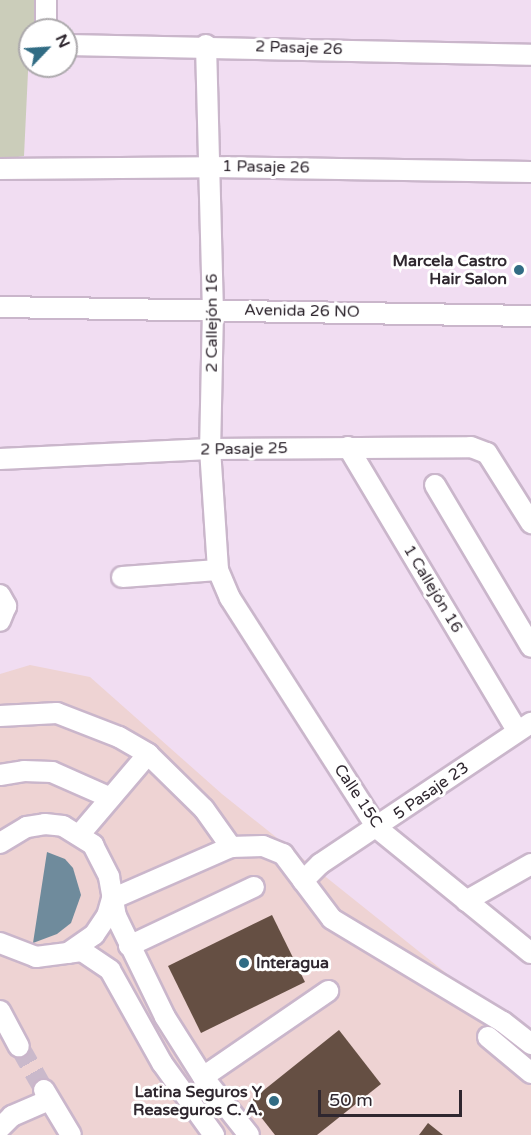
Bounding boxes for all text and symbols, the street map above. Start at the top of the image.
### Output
north arrow [18,18,78,78]
text: N [51,31,74,51]
street label: 2 Pasaje 26 [255,37,343,59]
street label: 1 Pasaje 26 [222,157,310,177]
place label: Marcela Castro Hair Salon [393,251,507,289]
marker: Marcela Castro Hair Salon [512,263,526,277]
street label: 2 Callejón 16 [202,273,222,373]
street label: Avenida 26 NO [244,300,360,322]
street label: 2 Pasaje 25 [200,439,288,459]
street label: 1 Callejón 16 [399,542,467,636]
street label: 5 Pasaje 23 [390,758,472,824]
street label: Calle 15C [330,761,386,831]
place label: Interagua [256,953,329,973]
marker: Interagua [237,956,251,970]
scale bar [321,1078,465,1116]
place label: Latina Seguros Y Reaseguros C. A. [133,1082,262,1120]
text: 50 m [329,1089,373,1111]
marker: Latina Seguros Y Reaseguros C. A. [267,1094,281,1108]

